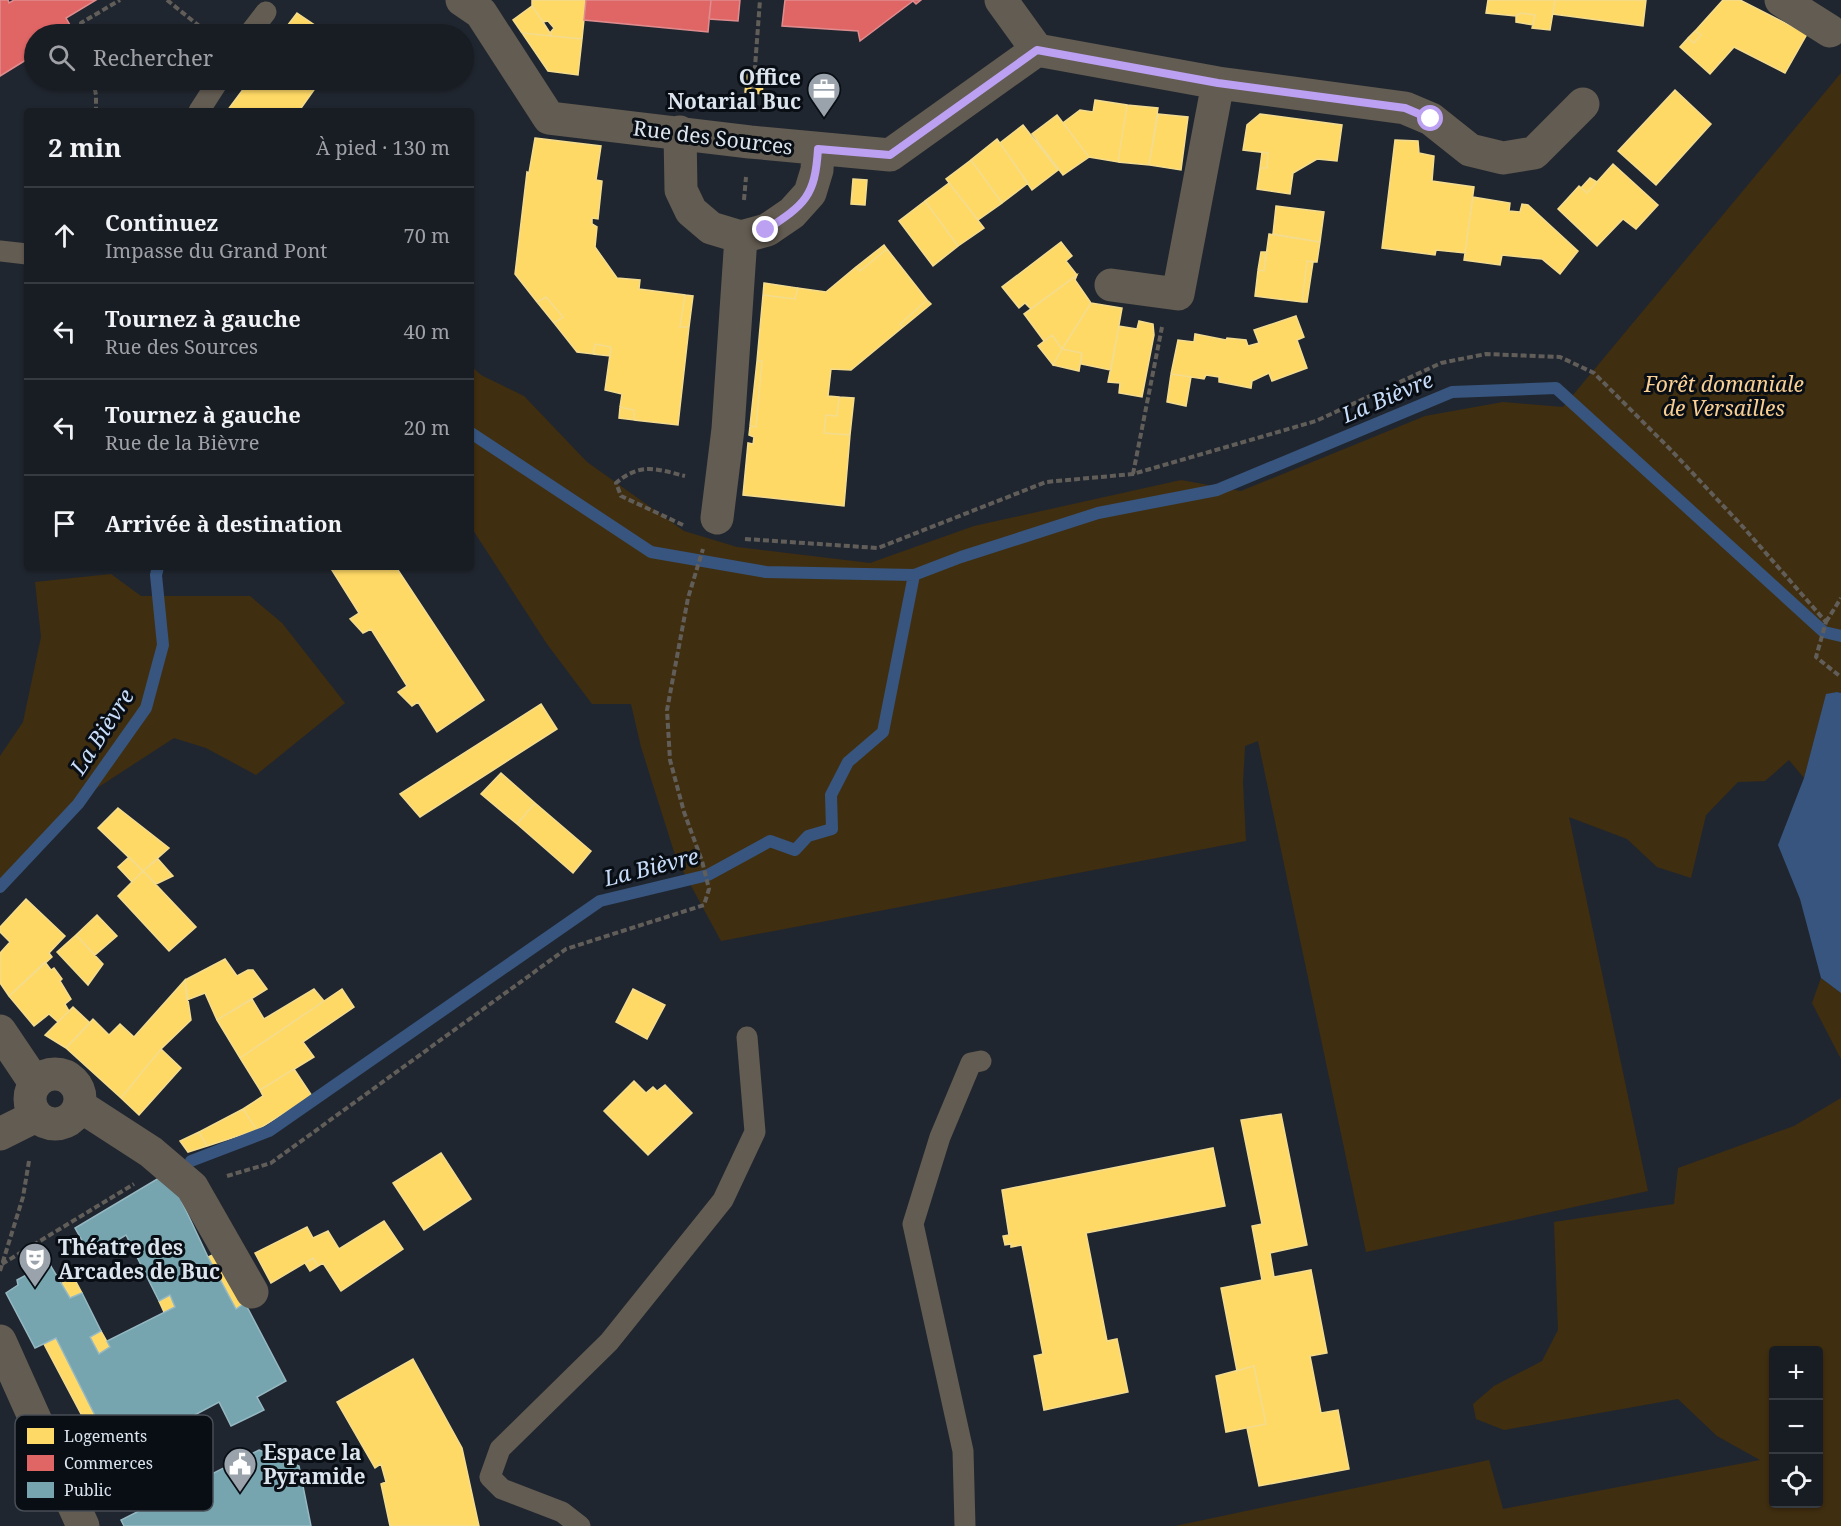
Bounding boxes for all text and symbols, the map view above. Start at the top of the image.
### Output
search box [24,24,474,90]
icon: search [45,41,78,74]
text: Rechercher [93,42,213,72]
place label: Office Notarial Buc [667,63,801,115]
office icon: Office Notarial Buc [806,71,842,118]
route start [1417,105,1443,131]
street label: Rue des Sources [632,113,794,161]
text: 2 min [48,129,122,165]
text: À pied · 130 m [316,134,450,161]
text: Continuez [105,207,218,237]
route end [752,216,778,242]
icon: ahead [48,219,81,252]
text: 70 m [404,222,450,249]
text: Impasse du Grand Pont [105,237,327,264]
text: Tournez à gauche [105,303,301,333]
icon: left [48,315,81,348]
text: 40 m [404,318,450,345]
text: Rue des Sources [105,333,258,360]
water label: La Bièvre [1336,363,1437,429]
park label: Forêt domaniale de Versailles [1643,370,1804,422]
text: Tournez à gauche [105,399,301,429]
icon: left [48,411,81,444]
text: 20 m [404,414,450,441]
text: Rue de la Bièvre [105,429,259,456]
icon: arrive [48,507,81,540]
text: Arrivée à destination [105,508,342,538]
water label: La Bièvre [62,682,140,781]
water label: La Bièvre [600,840,702,892]
place label: Théatre des Arcades de Buc [58,1233,220,1285]
theatre icon: Théatre des Arcades de Buc [17,1241,53,1288]
map controls [1769,1346,1823,1508]
button: + [1769,1346,1823,1400]
button: − [1769,1400,1823,1454]
legend [15,1415,213,1511]
text: Logements [64,1425,147,1447]
place label: Espace la Pyramide [263,1438,365,1490]
public building icon: Espace la Pyramide [222,1446,258,1493]
text: Commerces [64,1452,153,1474]
button: locate [1769,1454,1823,1508]
text: Public [64,1479,112,1501]

